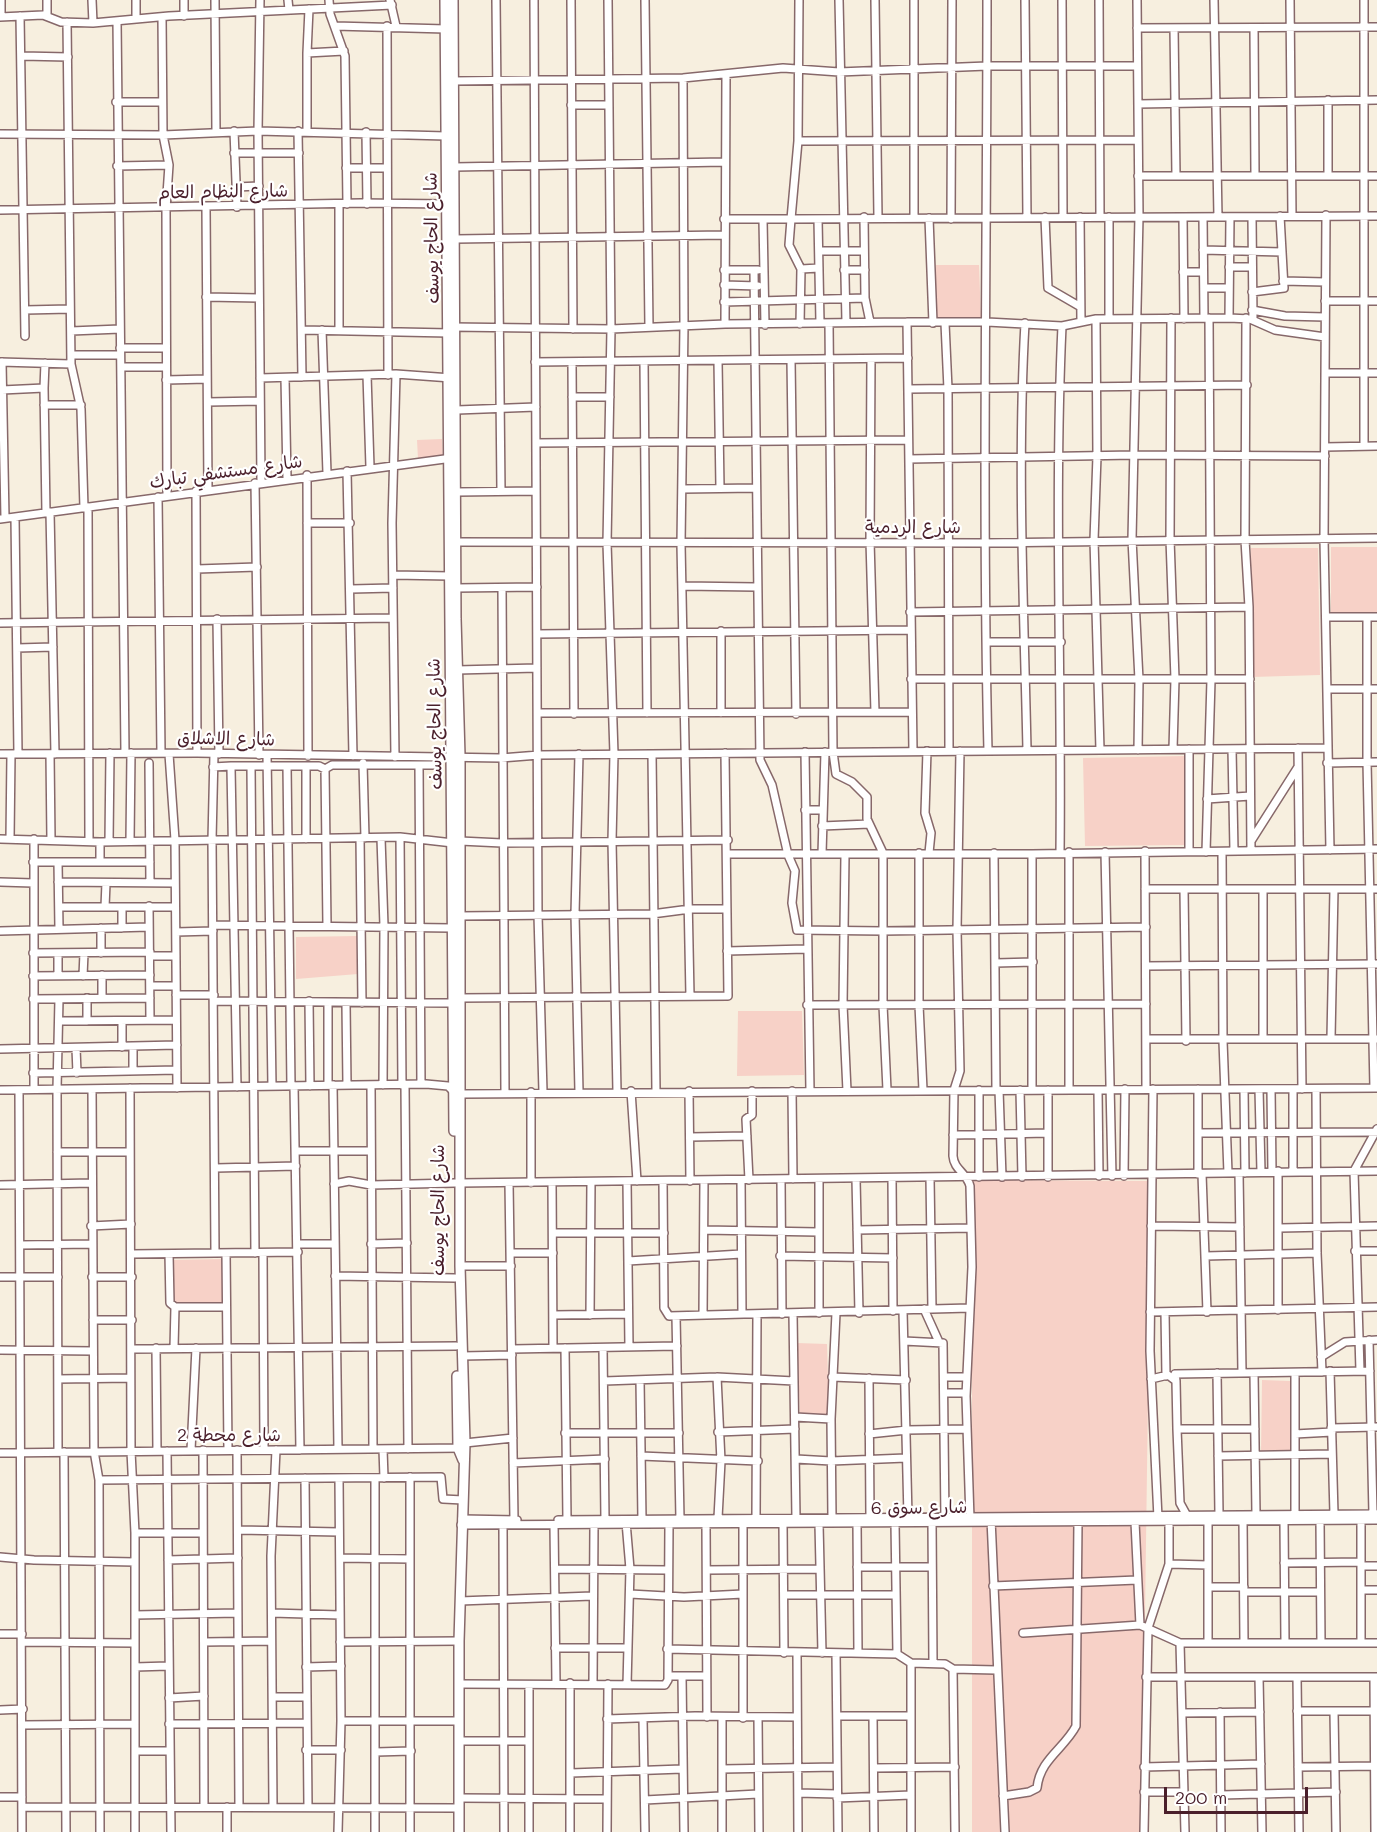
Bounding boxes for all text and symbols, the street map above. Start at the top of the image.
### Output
street label: شارع الحاج يوسف [420,172,444,304]
street label: شارع النظام العام [158,180,288,204]
street label: شارع مستشفي تبارك [148,451,304,493]
street label: شارع الردمية [865,516,961,538]
street label: شارع الحاج يوسف [423,658,447,790]
street label: شارع الاشلاق [177,727,275,751]
street label: شارع الحاج يوسف [427,1144,449,1276]
street label: شارع محطة 2 [177,1424,281,1446]
street label: شارع سوق 6 [871,1496,967,1520]
scale bar [1167,1775,1311,1813]
text: 200 m [1175,1785,1227,1809]

